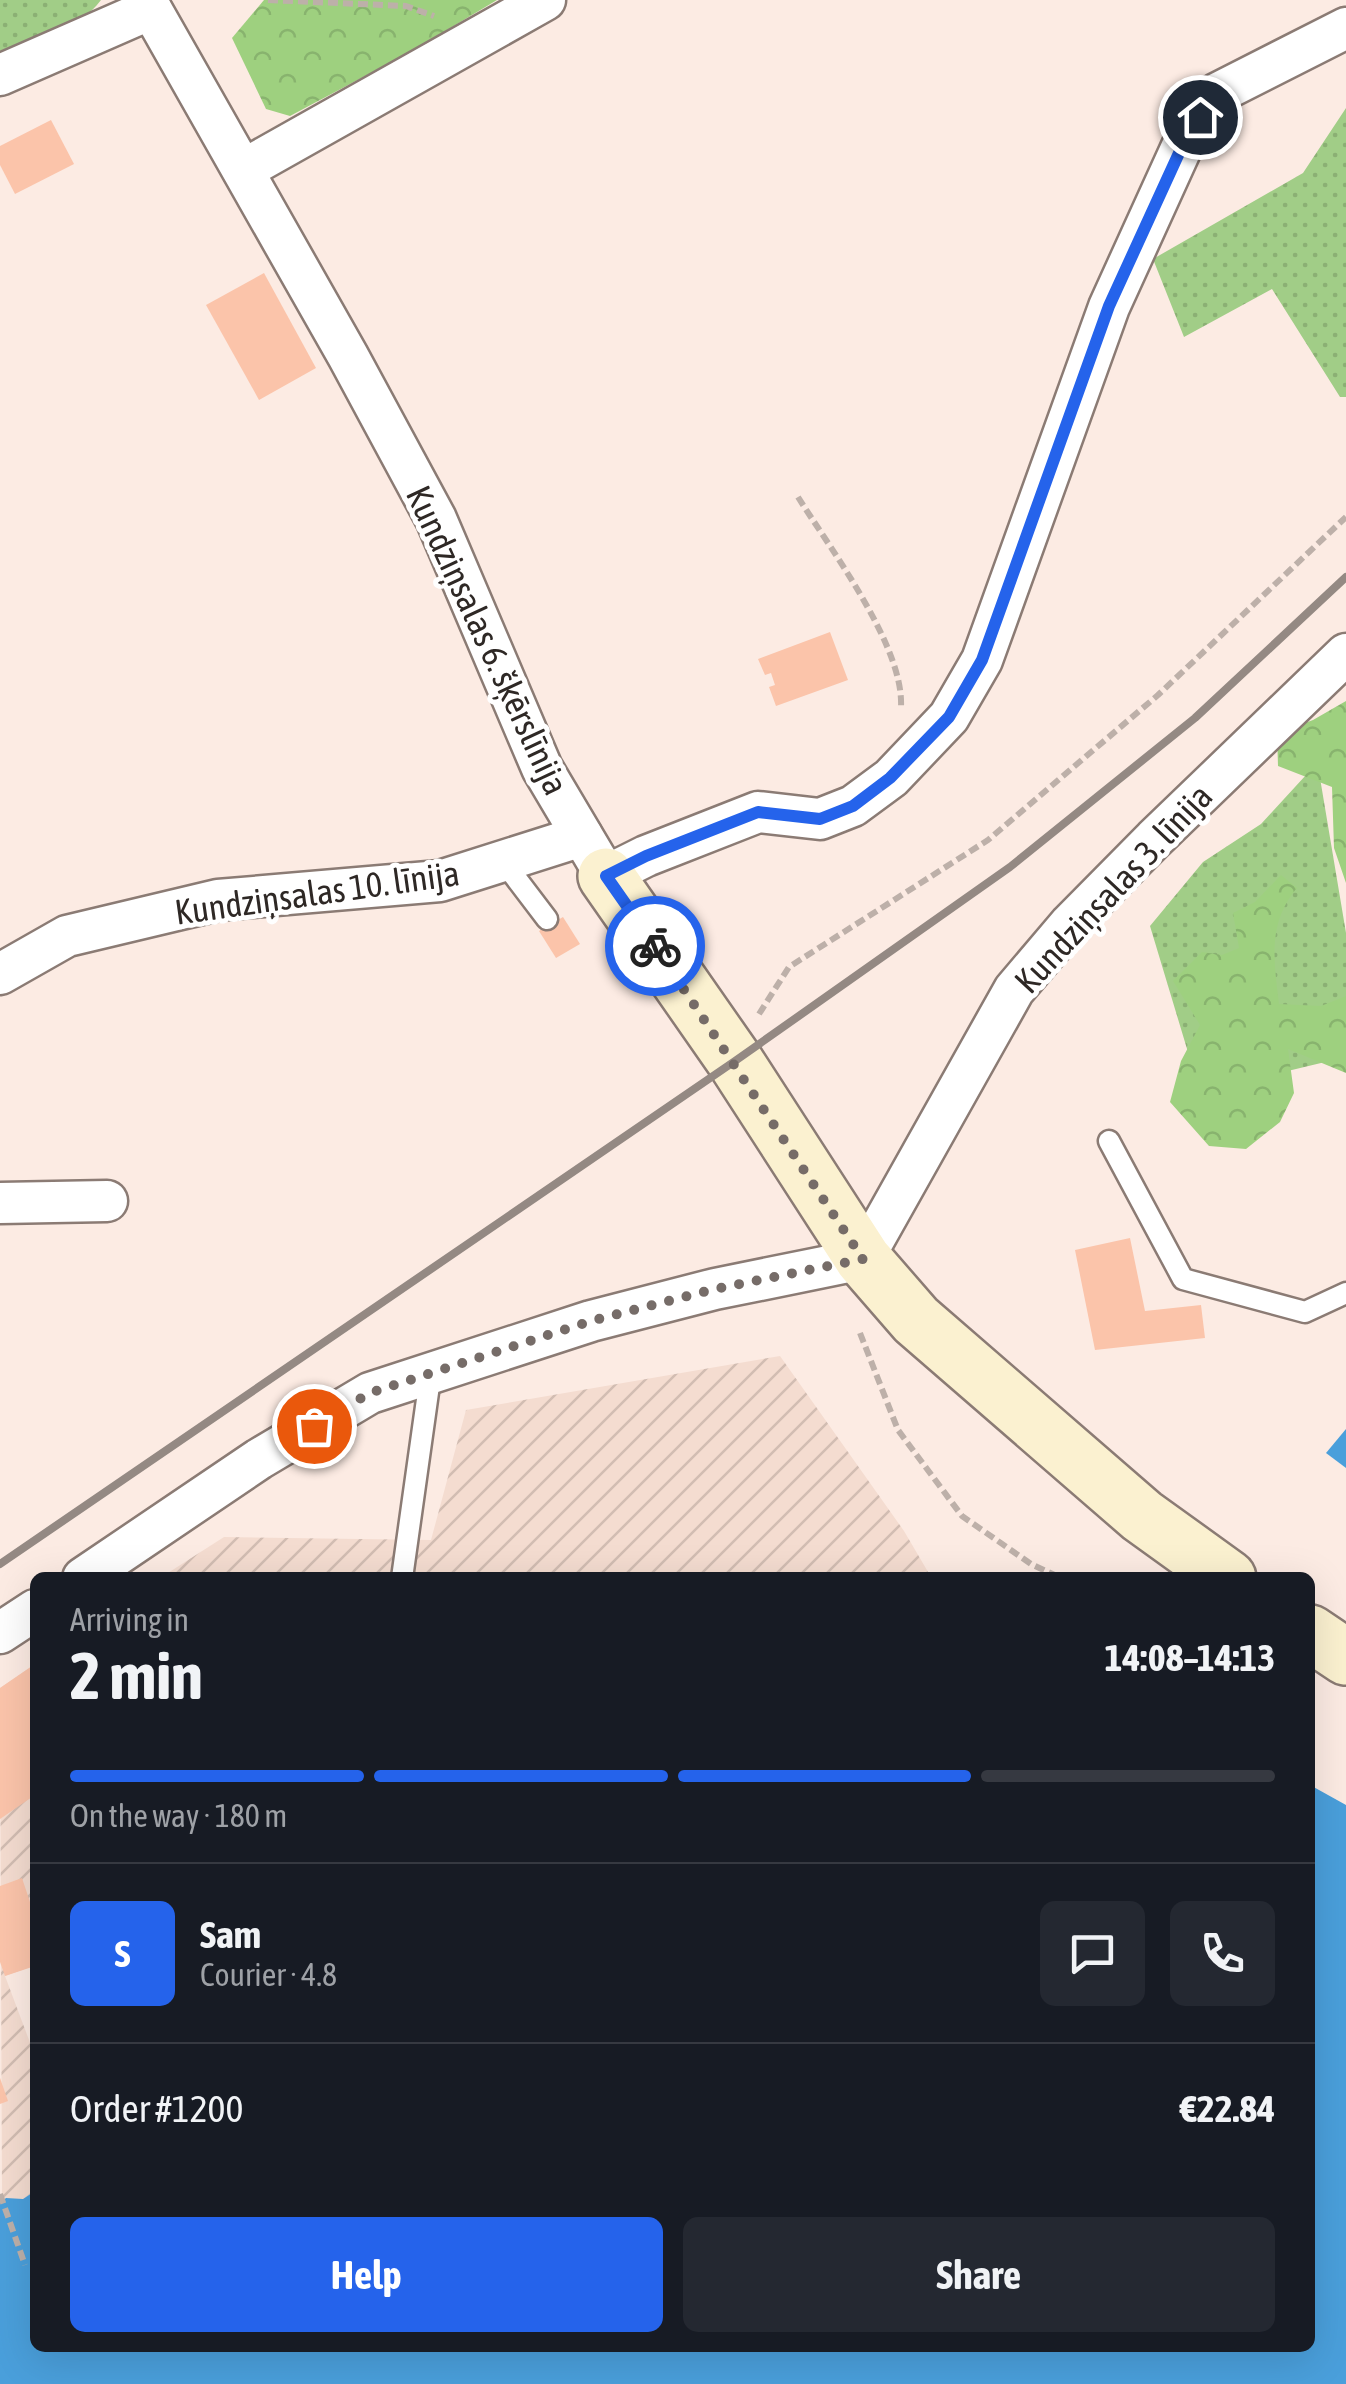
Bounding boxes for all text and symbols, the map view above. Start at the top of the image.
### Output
pin [1158,75,1243,160]
icon: home [1173,90,1228,145]
street label: Kundziņsalas 6. šķērslīnija [398,479,577,801]
street label: Kundziņsalas 3. līnija [1006,775,1221,1001]
street label: Kundziņsalas 10. līnija [172,852,462,933]
courier [605,896,705,996]
icon: bike [628,919,683,974]
pin [272,1384,357,1469]
icon: bag [287,1399,342,1454]
text: Arriving in [70,1601,189,1638]
text: 14:08–14:13 [1105,1636,1275,1679]
text: 2 min [70,1638,203,1713]
text: On the way · 180 m [70,1797,287,1834]
button: chat [1040,1901,1145,2006]
button: phone [1170,1901,1275,2006]
text: Sam [200,1913,261,1956]
text: S [115,1932,130,1975]
text: Courier · 4.8 [200,1956,337,1993]
text: Order #1200 [70,2087,243,2130]
text: €22.84 [1180,2087,1275,2130]
button: Help [70,2217,663,2332]
button: Share [683,2217,1275,2332]

